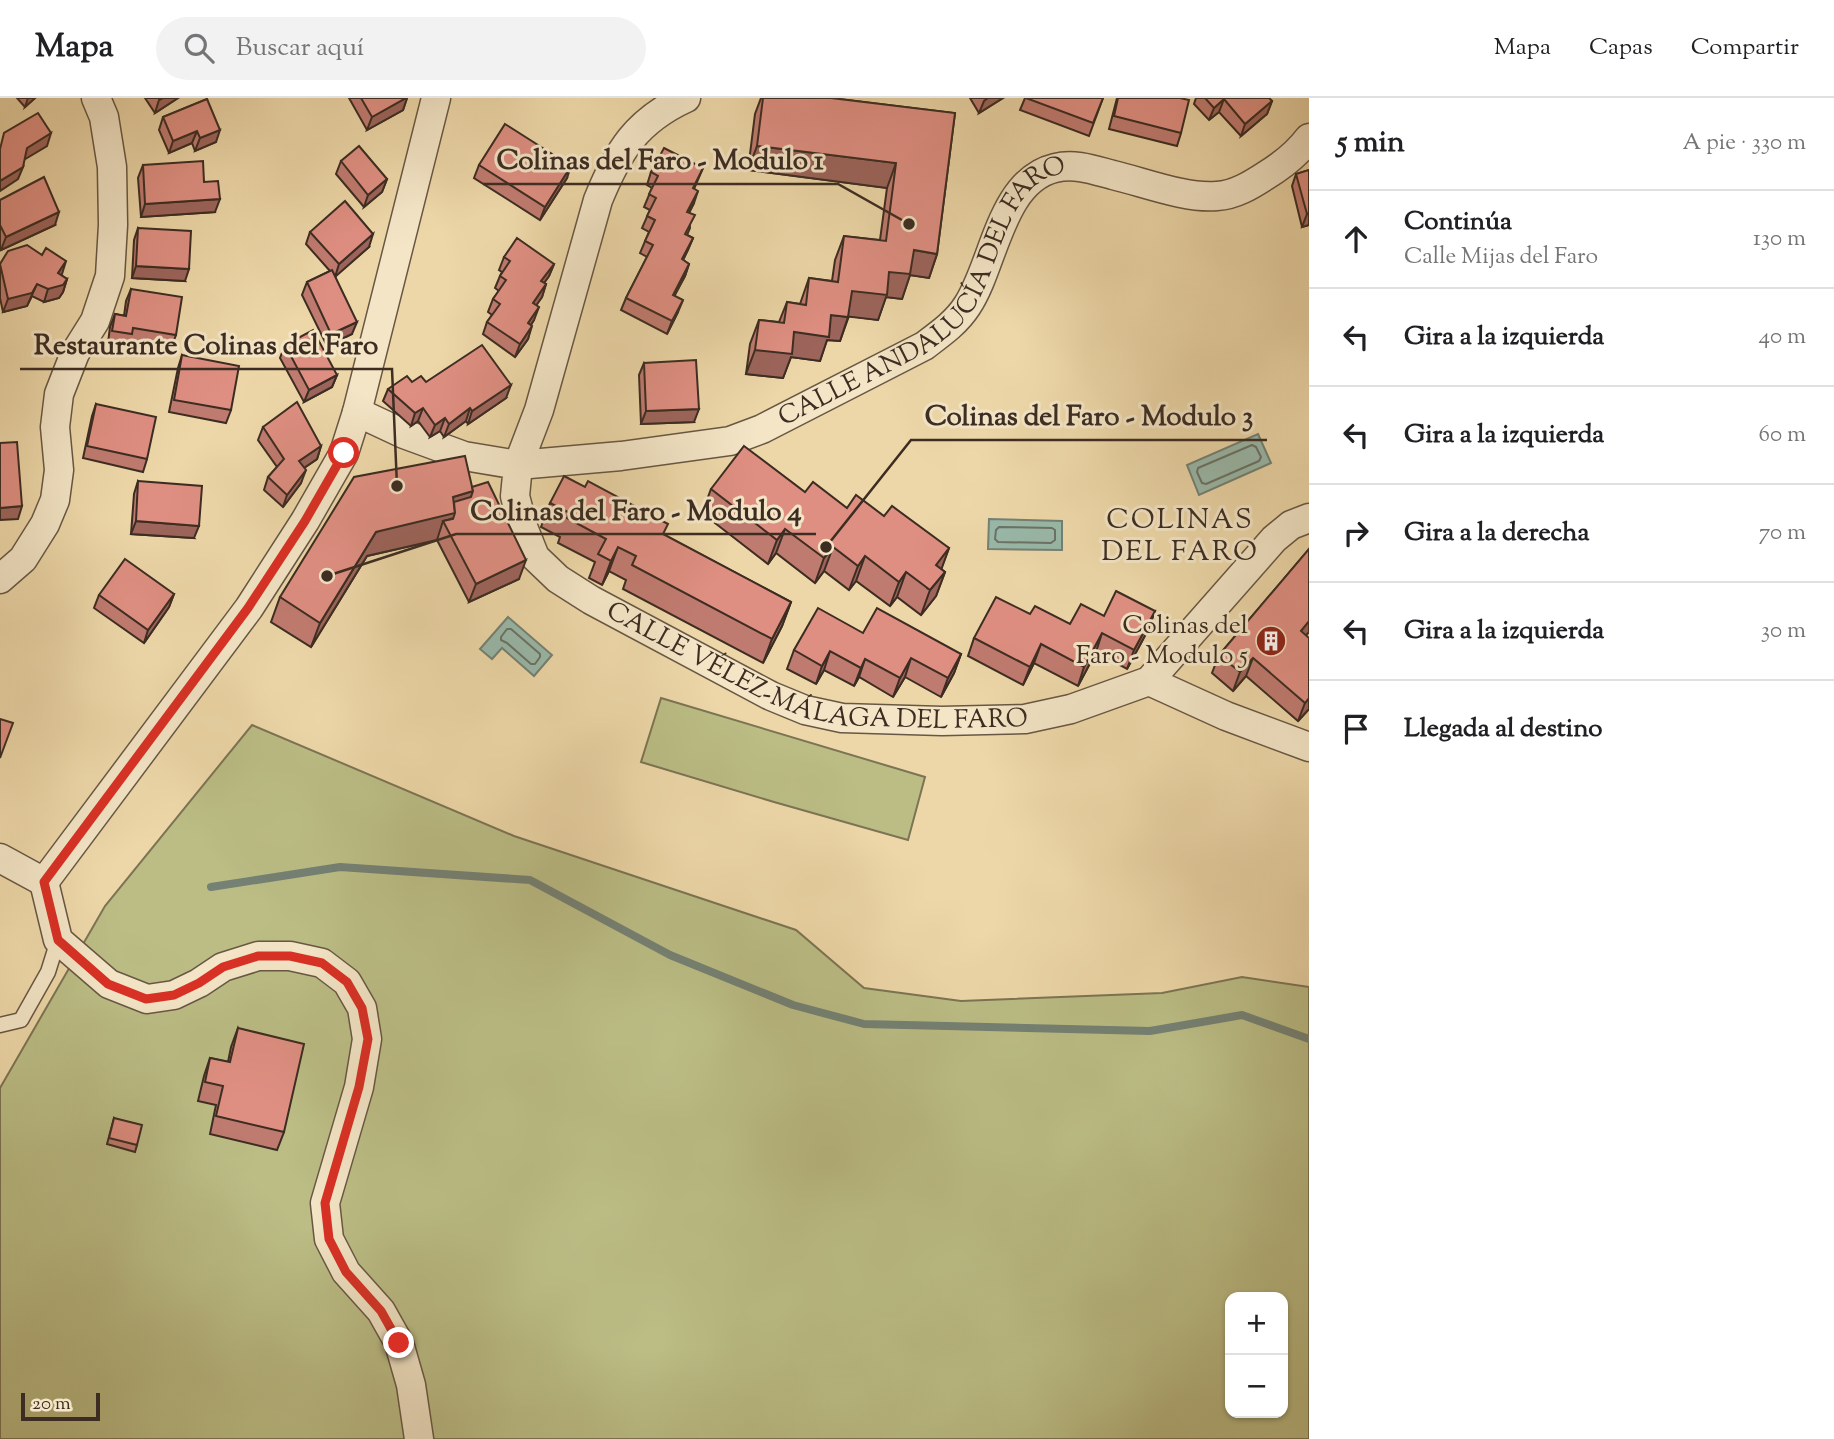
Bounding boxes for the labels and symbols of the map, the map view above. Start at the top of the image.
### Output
callout: Colinas del Faro - Modulo 1 [483,135,838,184]
text: Colinas del Faro - Modulo 1 [497,142,824,182]
street label: CALLE ANDALUCÍA DEL FARO [772,148,1069,436]
callout: Restaurante Colinas del Faro [20,320,392,369]
text: Restaurante Colinas del Faro [34,327,378,367]
callout: Colinas del Faro - Modulo 3 [911,391,1267,440]
text: Colinas del Faro - Modulo 3 [925,398,1253,438]
route start [328,437,359,468]
callout: Colinas del Faro - Modulo 4 [456,485,816,534]
text: Colinas del Faro - Modulo 4 [470,493,802,533]
district label: COLINAS DEL FARO [1101,501,1259,573]
street label: CALLE VÉLEZ-MÁLAGA DEL FARO [600,593,1028,740]
place label: Colinas del Faro - Modulo 5 [1076,608,1248,675]
building icon: Colinas del Faro - Modulo 5 [1254,624,1288,658]
route end [383,1327,414,1358]
scale bar [21,1390,100,1422]

